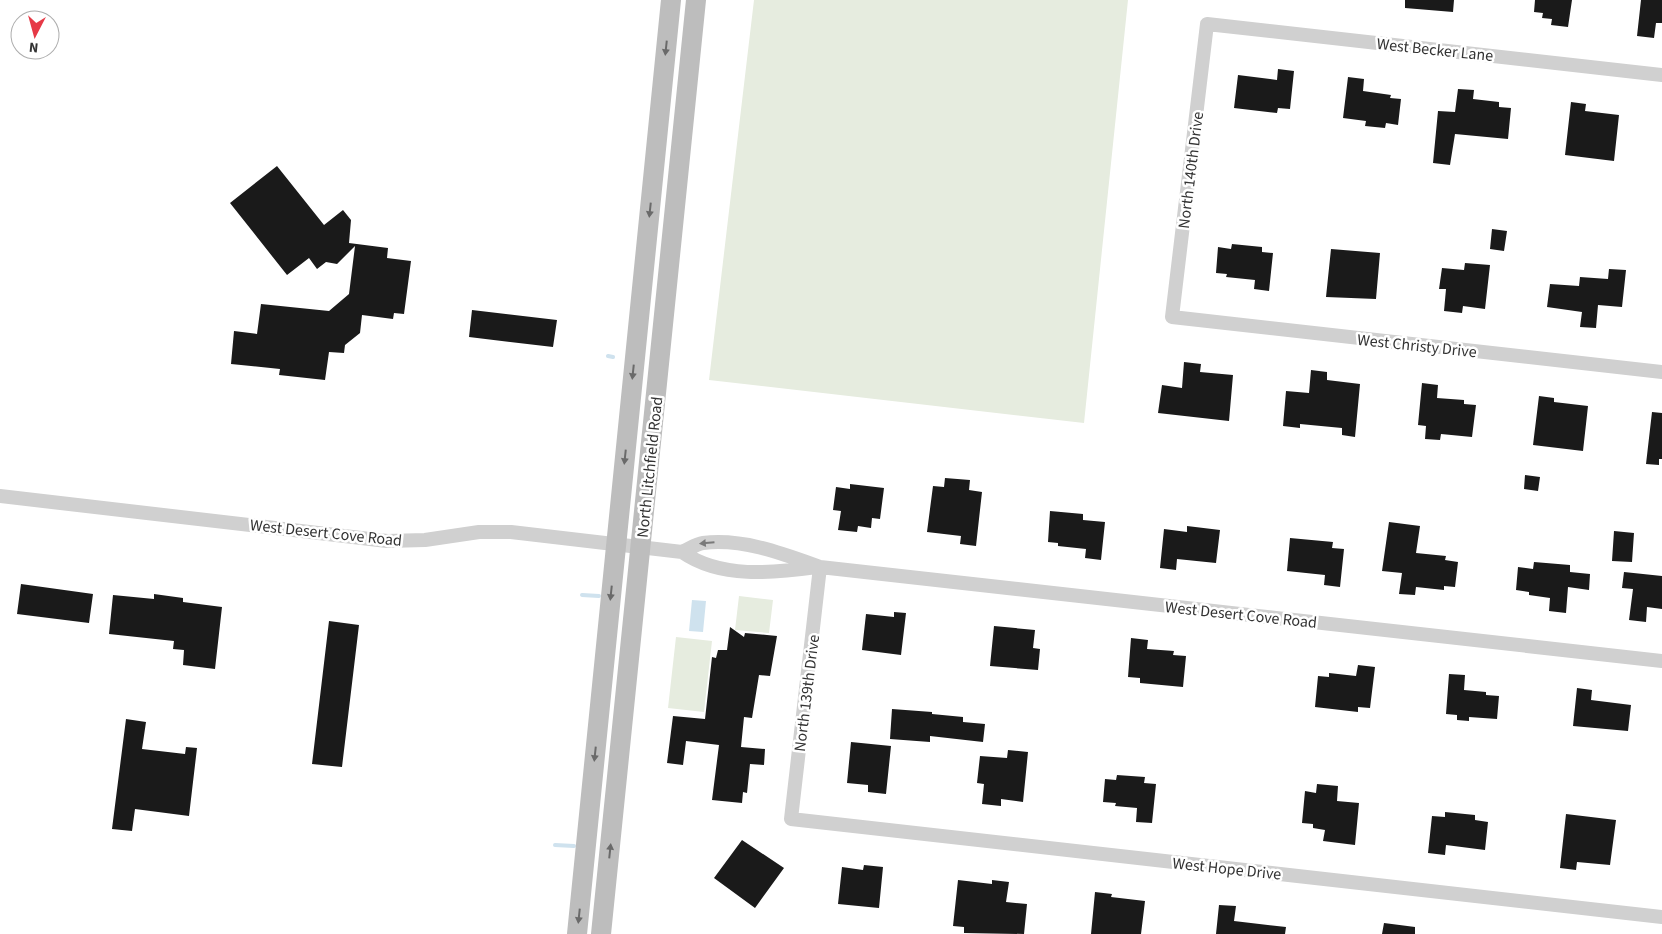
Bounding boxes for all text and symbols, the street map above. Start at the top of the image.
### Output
north arrow [10,10,60,60]
street label: West Becker Lane [1376,33,1494,67]
text: N [28,37,39,57]
one-way arrow [662,41,670,57]
street label: North 140th Drive [1173,110,1209,230]
one-way arrow [646,202,654,218]
street label: West Christy Drive [1356,329,1478,363]
one-way arrow [629,364,637,380]
street label: North Litchfield Road [632,395,668,539]
one-way arrow [621,449,629,465]
street label: West Desert Cove Road [249,514,403,552]
one-way arrow [699,540,715,548]
one-way arrow [607,585,615,601]
street label: West Desert Cove Road [1164,596,1318,634]
street label: North 139th Drive [789,633,825,753]
one-way arrow [591,746,599,762]
one-way arrow [606,842,614,858]
street label: West Hope Drive [1171,852,1282,886]
one-way arrow [575,908,583,924]

